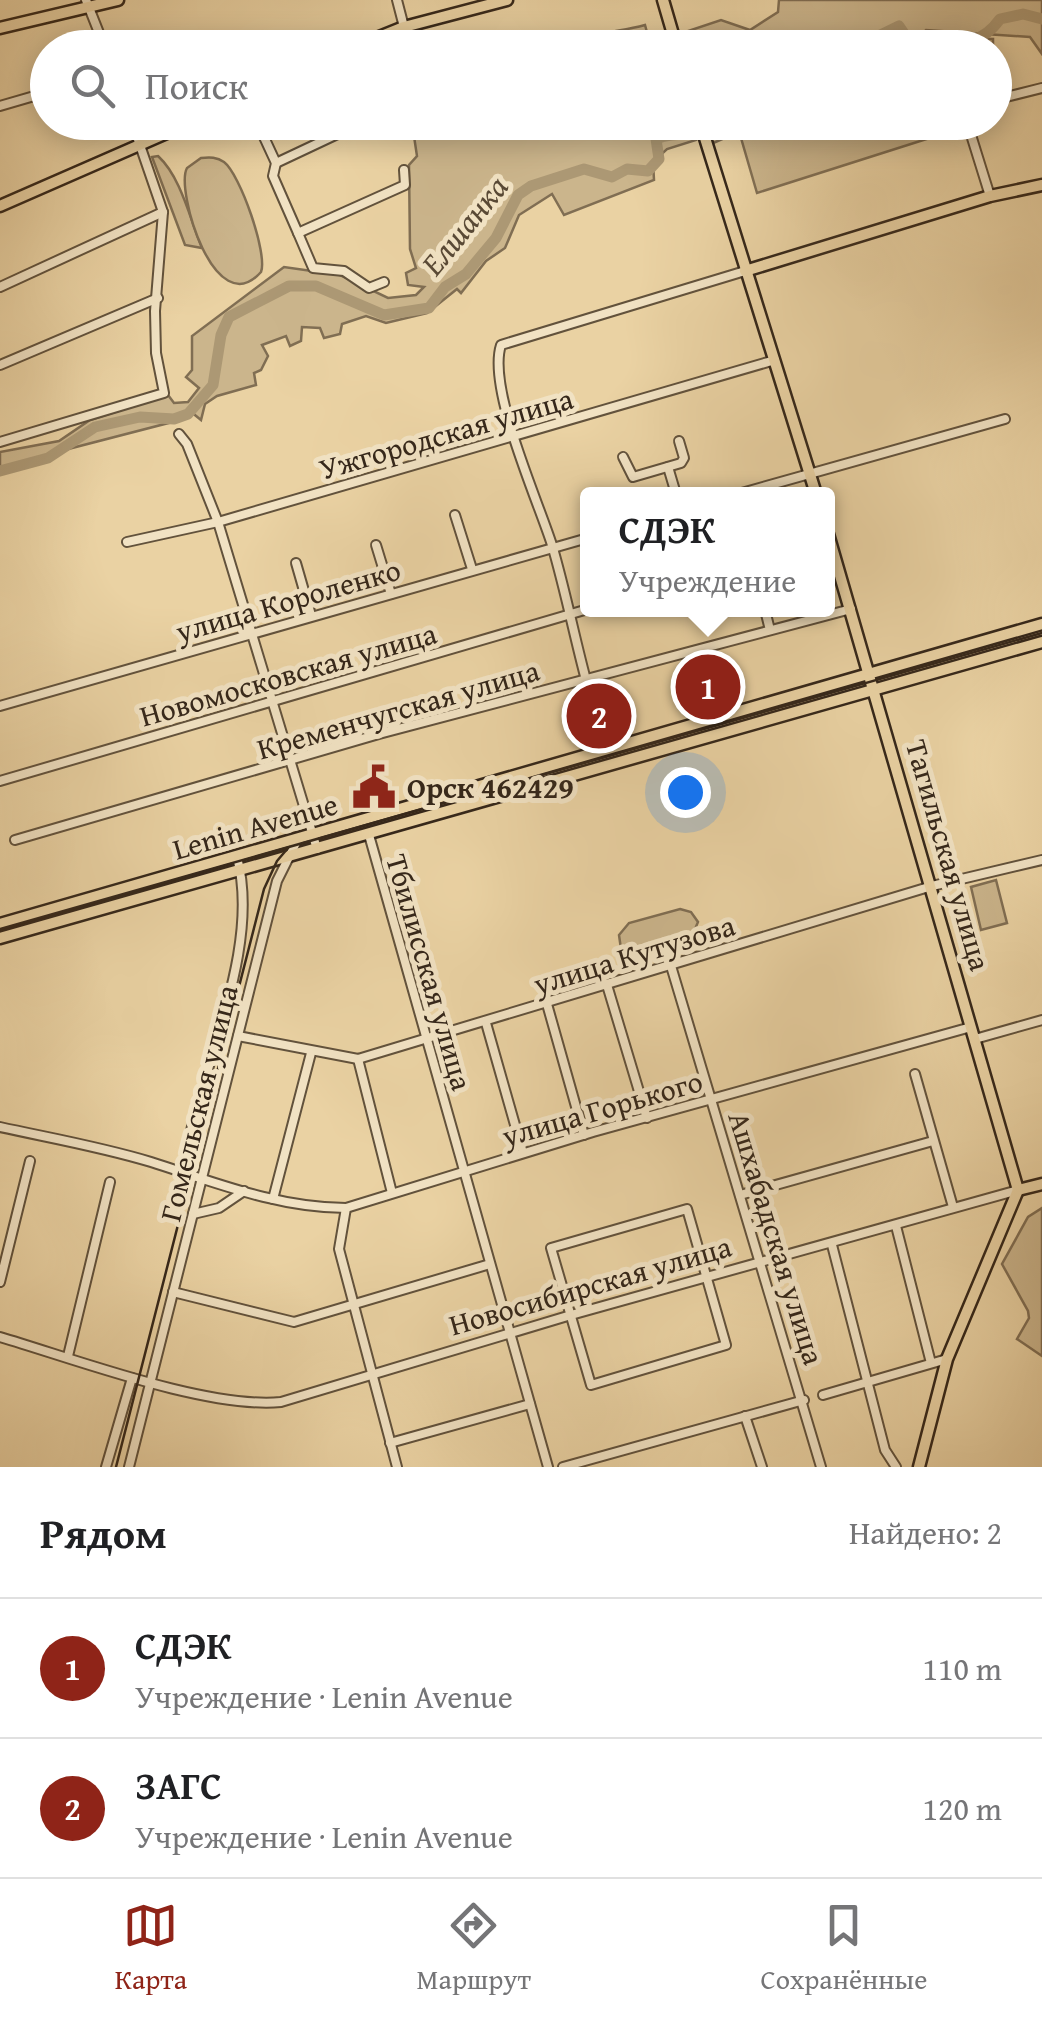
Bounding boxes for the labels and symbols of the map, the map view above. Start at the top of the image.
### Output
water label: Елшанка [408,165,519,286]
street label: Ужгородская улица [314,376,579,490]
street label: улица Короленко [170,547,405,653]
street label: Новомосковская улица [134,610,442,737]
street label: Кременчугская улица [252,647,545,770]
pin: 1 [676,650,740,724]
pin: 2 [566,678,632,754]
street label: Тагильская улица [895,734,1003,976]
public building icon: Орск 462429 [350,763,398,811]
place label: Орск 462429 [407,765,574,809]
your location [660,767,711,818]
street label: Lenin Avenue [167,781,343,871]
street label: Тбилисская улица [375,849,485,1096]
street label: улица Кутузова [527,902,741,1006]
street label: Гомельская улица [147,980,249,1226]
street label: улица Горького [496,1058,707,1158]
street label: Ашхабадская улица [718,1106,837,1371]
street label: Новосибирская улица [444,1223,737,1346]

